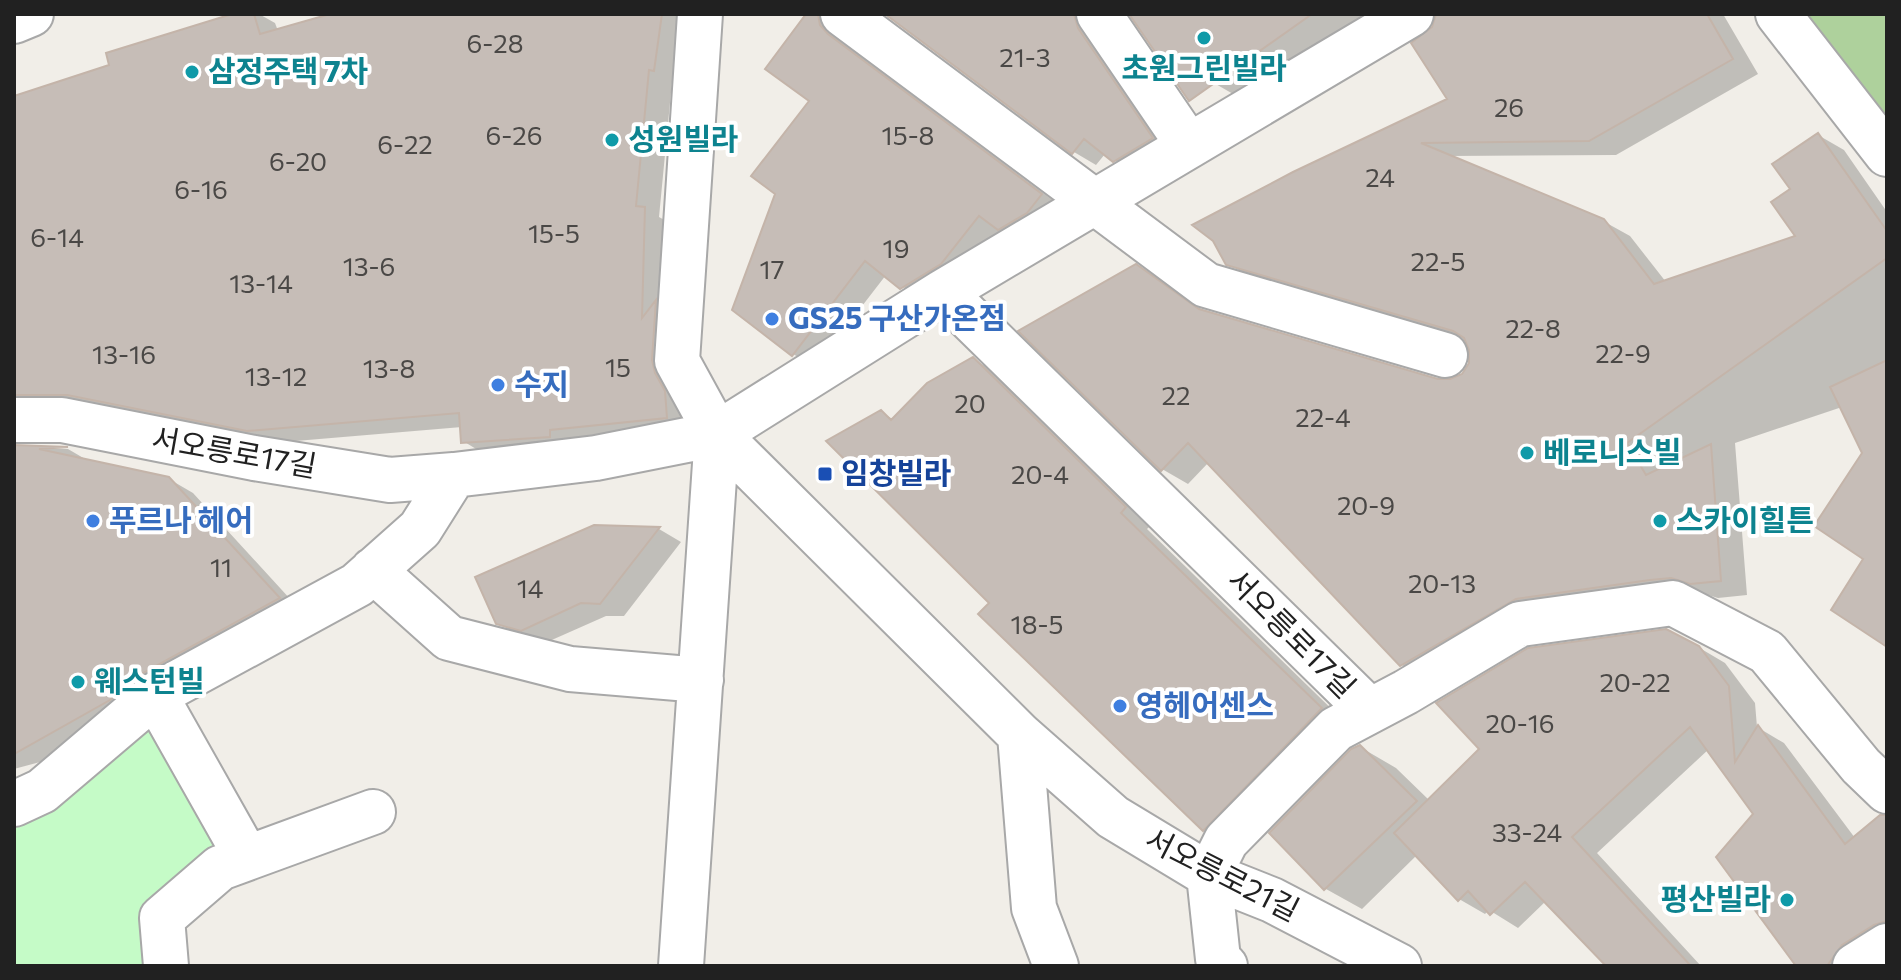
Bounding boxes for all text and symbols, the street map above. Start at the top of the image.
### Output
house number: 6-28 [467,27,523,58]
marker: 초원그린빌라 [1195,29,1213,47]
house number: 21-3 [999,41,1051,72]
place label: 초원그린빌라 [1121,48,1287,85]
place label: 삼정주택 7차 [208,51,368,88]
marker: 삼정주택 7차 [183,63,201,81]
house number: 26 [1494,91,1524,122]
house number: 6-26 [486,119,542,150]
place label: 성원빌라 [628,119,738,156]
house number: 15-8 [882,119,934,150]
house number: 6-22 [377,128,433,159]
marker: 성원빌라 [603,131,621,149]
house number: 6-20 [269,145,327,176]
house number: 24 [1365,161,1395,192]
house number: 6-16 [174,173,228,204]
house number: 15-5 [528,217,580,248]
house number: 6-14 [30,221,84,252]
house number: 19 [883,232,909,263]
house number: 22-5 [1411,245,1465,276]
house number: 13-6 [343,250,395,281]
house number: 17 [760,253,784,284]
house number: 13-14 [229,267,293,298]
place label: GS25 구산가온점 [788,298,1006,335]
marker: GS25 구산가온점 [763,310,781,328]
house number: 22-8 [1505,312,1561,343]
house number: 22-9 [1595,337,1651,368]
house number: 13-16 [92,338,156,369]
house number: 15 [605,351,631,382]
house number: 13-8 [363,352,415,383]
house number: 13-12 [245,360,307,391]
place label: 수지 [514,364,569,401]
marker: 수지 [489,376,507,394]
house number: 22 [1162,379,1190,410]
house number: 20 [954,387,986,418]
house number: 22-4 [1295,401,1351,432]
street label: 서오릉로17길 [149,418,320,483]
place label: 베로니스빌 [1543,432,1681,469]
marker: 베로니스빌 [1518,444,1536,462]
place label: 임창빌라 [841,453,951,490]
house number: 20-4 [1011,458,1069,489]
marker: 임창빌라 [816,465,834,483]
house number: 20-9 [1337,489,1395,520]
place label: 푸르나 헤어 [109,500,253,537]
place label: 스카이힐튼 [1676,500,1814,537]
marker: 푸르나 헤어 [84,512,102,530]
marker: 스카이힐튼 [1651,512,1669,530]
house number: 11 [210,551,232,582]
street label: 서오릉로17길 [1221,560,1365,704]
house number: 20-13 [1408,567,1476,598]
house number: 14 [517,572,543,603]
house number: 18-5 [1011,608,1063,639]
place label: 웨스턴빌 [94,661,204,698]
house number: 20-22 [1599,666,1671,697]
marker: 웨스턴빌 [69,673,87,691]
place label: 영헤어센스 [1136,685,1274,722]
marker: 영헤어센스 [1111,697,1129,715]
house number: 20-16 [1485,707,1555,738]
house number: 33-24 [1492,816,1562,847]
street label: 서오릉로21길 [1140,818,1306,927]
place label: 평산빌라 [1661,879,1771,916]
marker: 평산빌라 [1778,891,1796,909]

